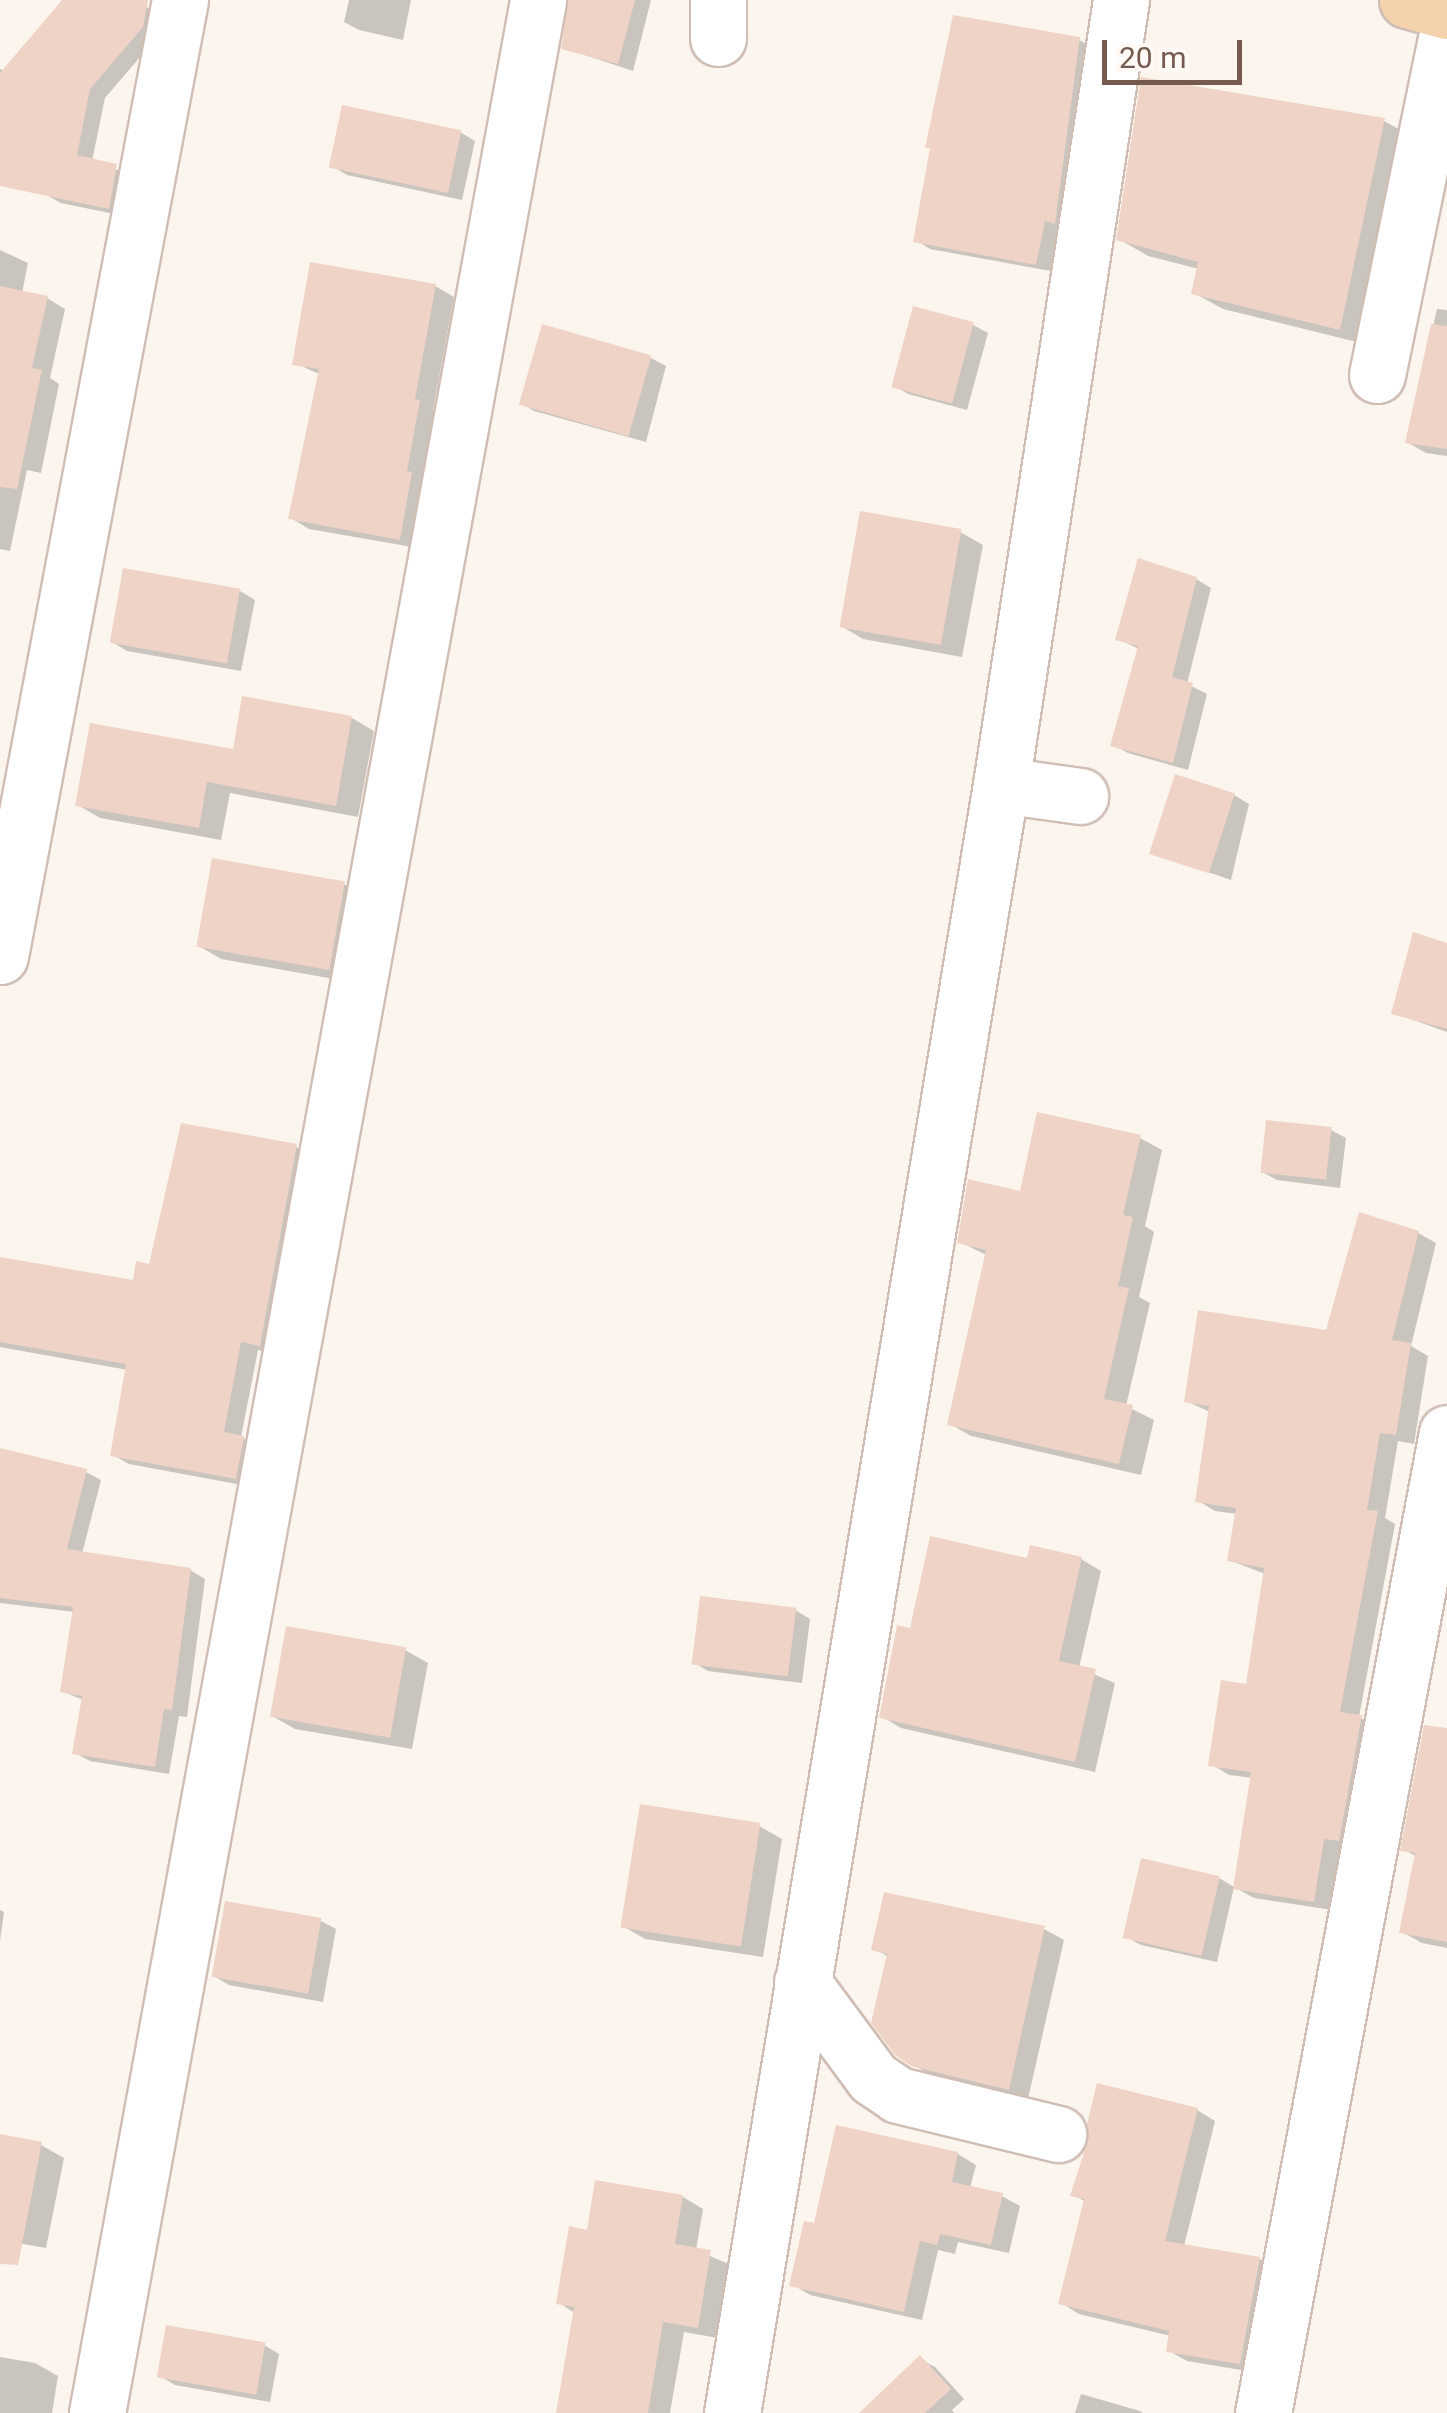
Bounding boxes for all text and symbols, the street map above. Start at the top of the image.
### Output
scale bar [1107,20,1247,82]
text: 20 m [1119,40,1186,75]

